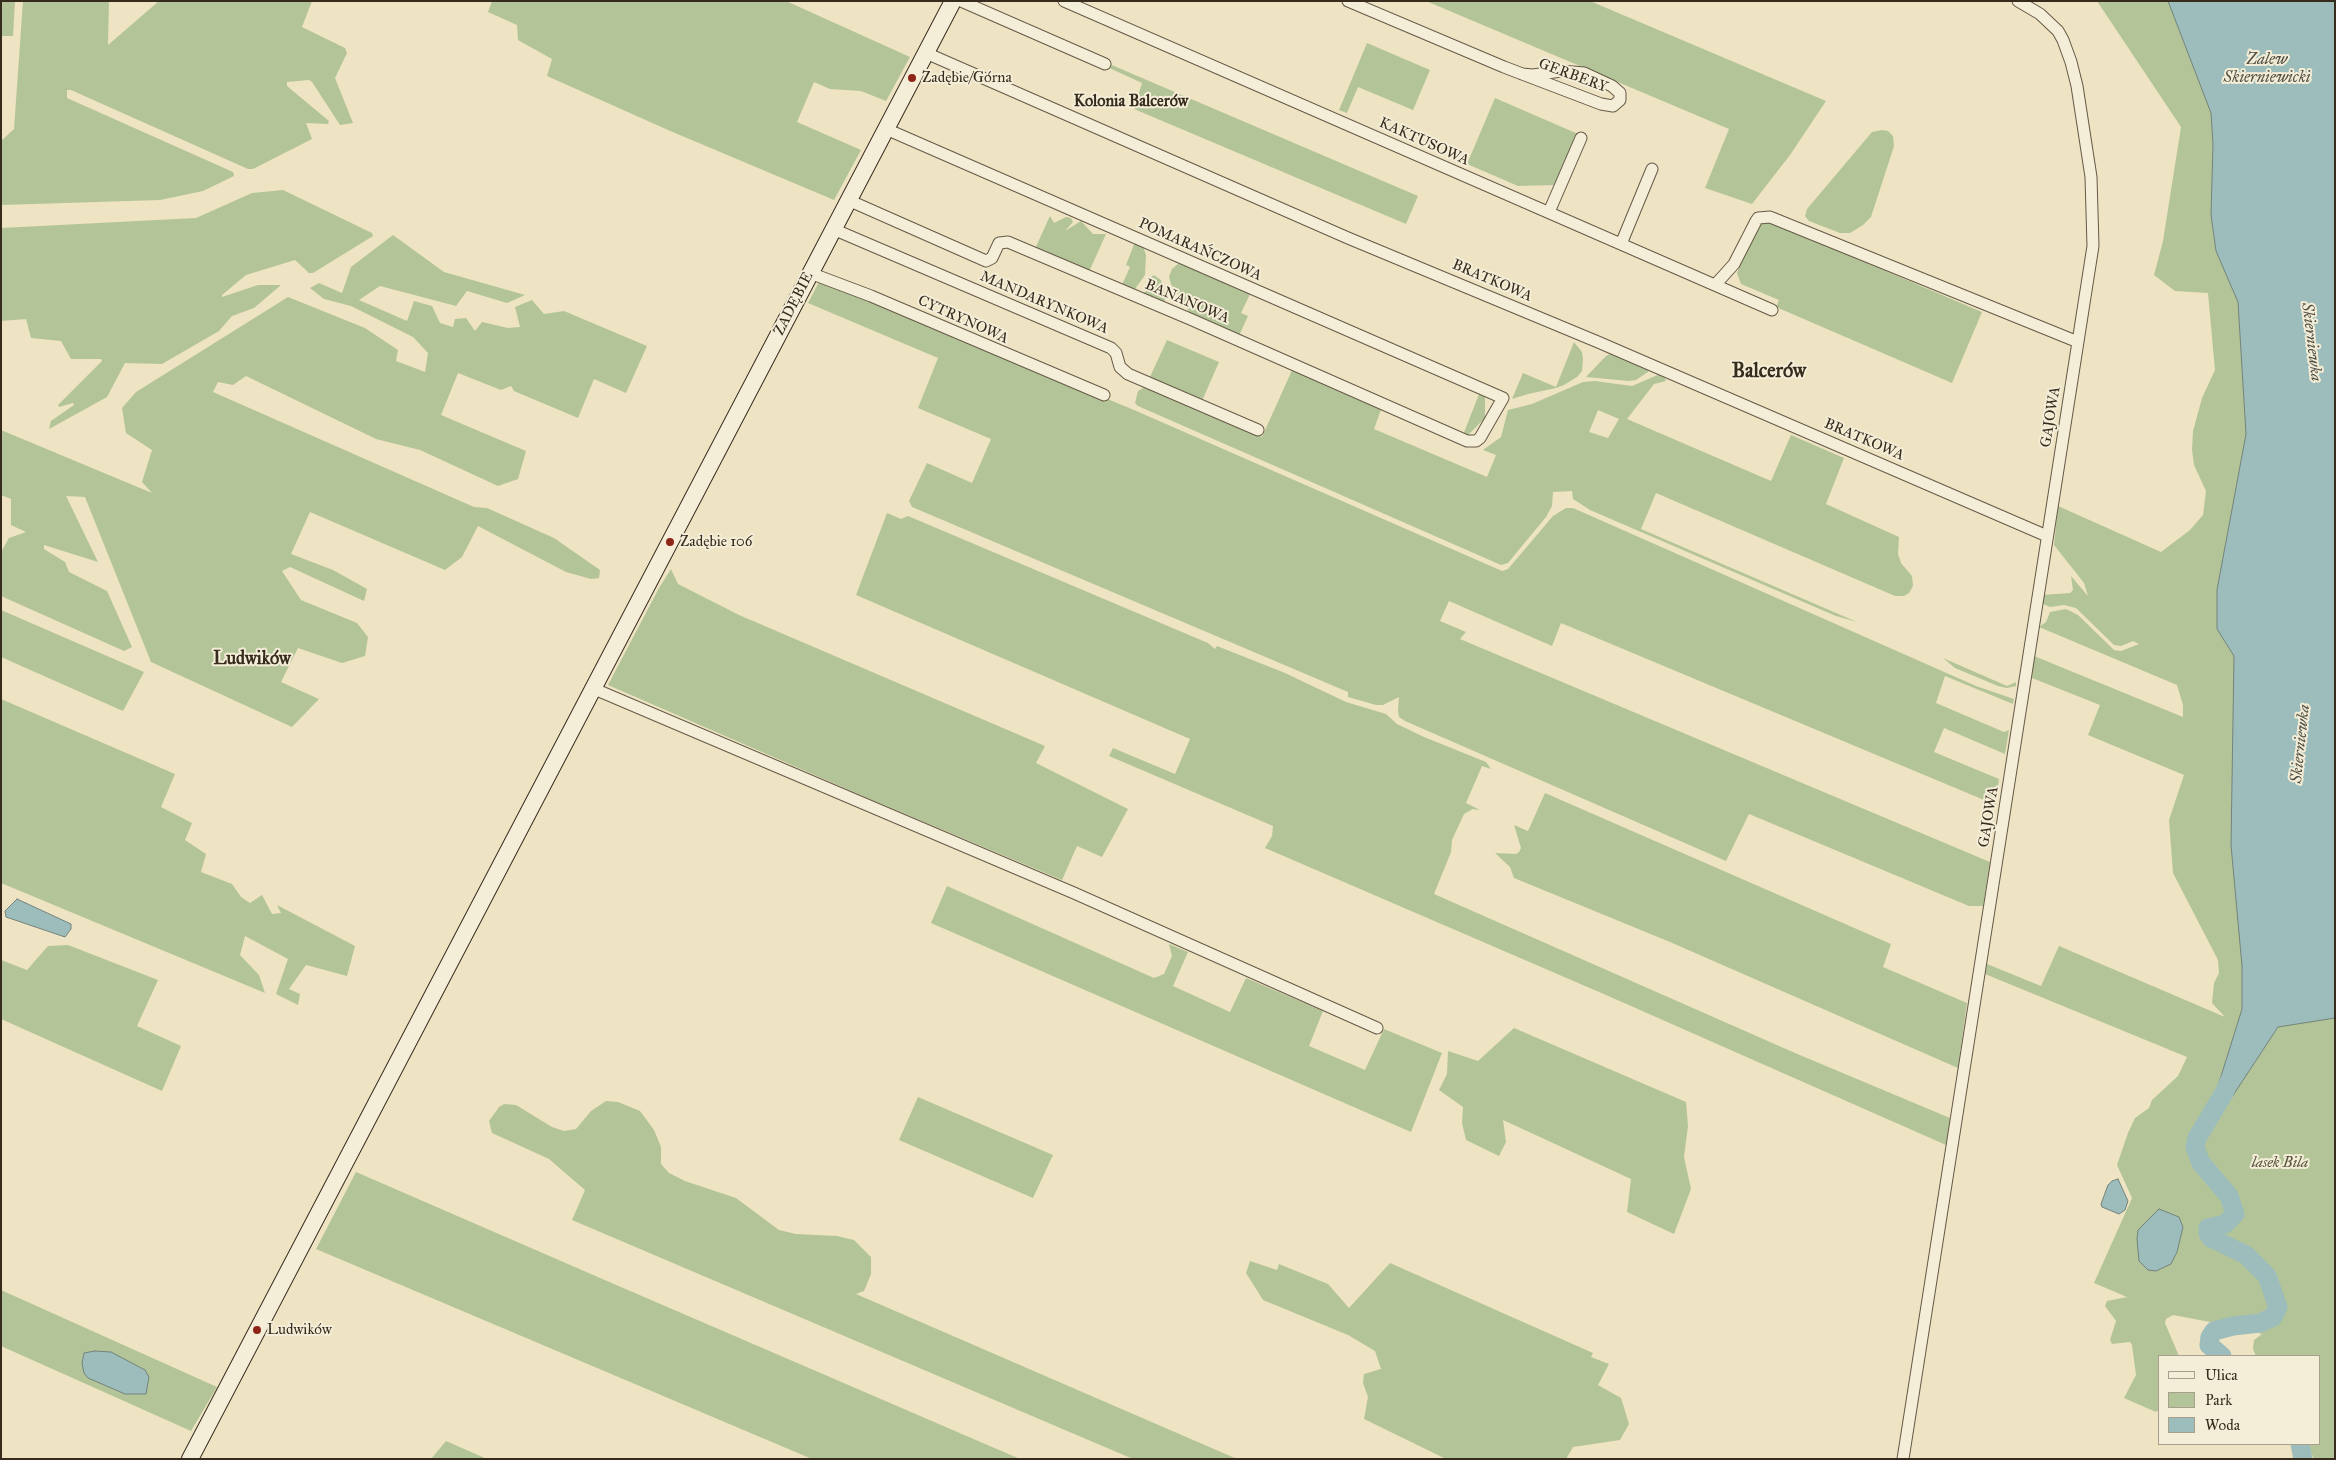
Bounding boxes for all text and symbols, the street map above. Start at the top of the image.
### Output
water label: Zalew Skierniewicki [2224,50,2310,88]
street label: GERBERY [1536,55,1610,97]
place label: Zadębie/Górna [922,69,1012,87]
marker: Zadębie/Górna [906,72,918,84]
district label: Kolonia Balcerów [1074,92,1188,112]
street label: KAKTUSOWA [1376,114,1472,170]
street label: POMARAŃCZOWA [1136,215,1264,285]
street label: BRATKOWA [1449,256,1535,306]
street label: MANDARYNKOWA [977,268,1111,338]
street label: ZADĘBIE [770,269,818,339]
street label: BANANOWA [1142,276,1232,328]
street label: CYTRYNOWA [915,292,1011,348]
water label: Skierniewka [2297,301,2325,383]
district label: Balcerów [1732,360,1806,384]
street label: GAJOWA [2037,385,2065,449]
street label: BRATKOWA [1821,415,1907,465]
place label: Zadębie 106 [680,533,753,551]
marker: Zadębie 106 [664,536,676,548]
district label: Ludwików [213,649,291,671]
water label: Skierniewka [2287,704,2315,784]
street label: GAJOWA [1975,785,2003,849]
park label: lasek Bila [2252,1154,2308,1172]
place label: Ludwików [267,1321,332,1339]
marker: Ludwików [251,1324,263,1336]
legend [2158,1355,2321,1445]
text: Ulica [2205,1366,2238,1384]
text: Park [2205,1391,2232,1409]
text: Woda [2205,1416,2240,1434]

